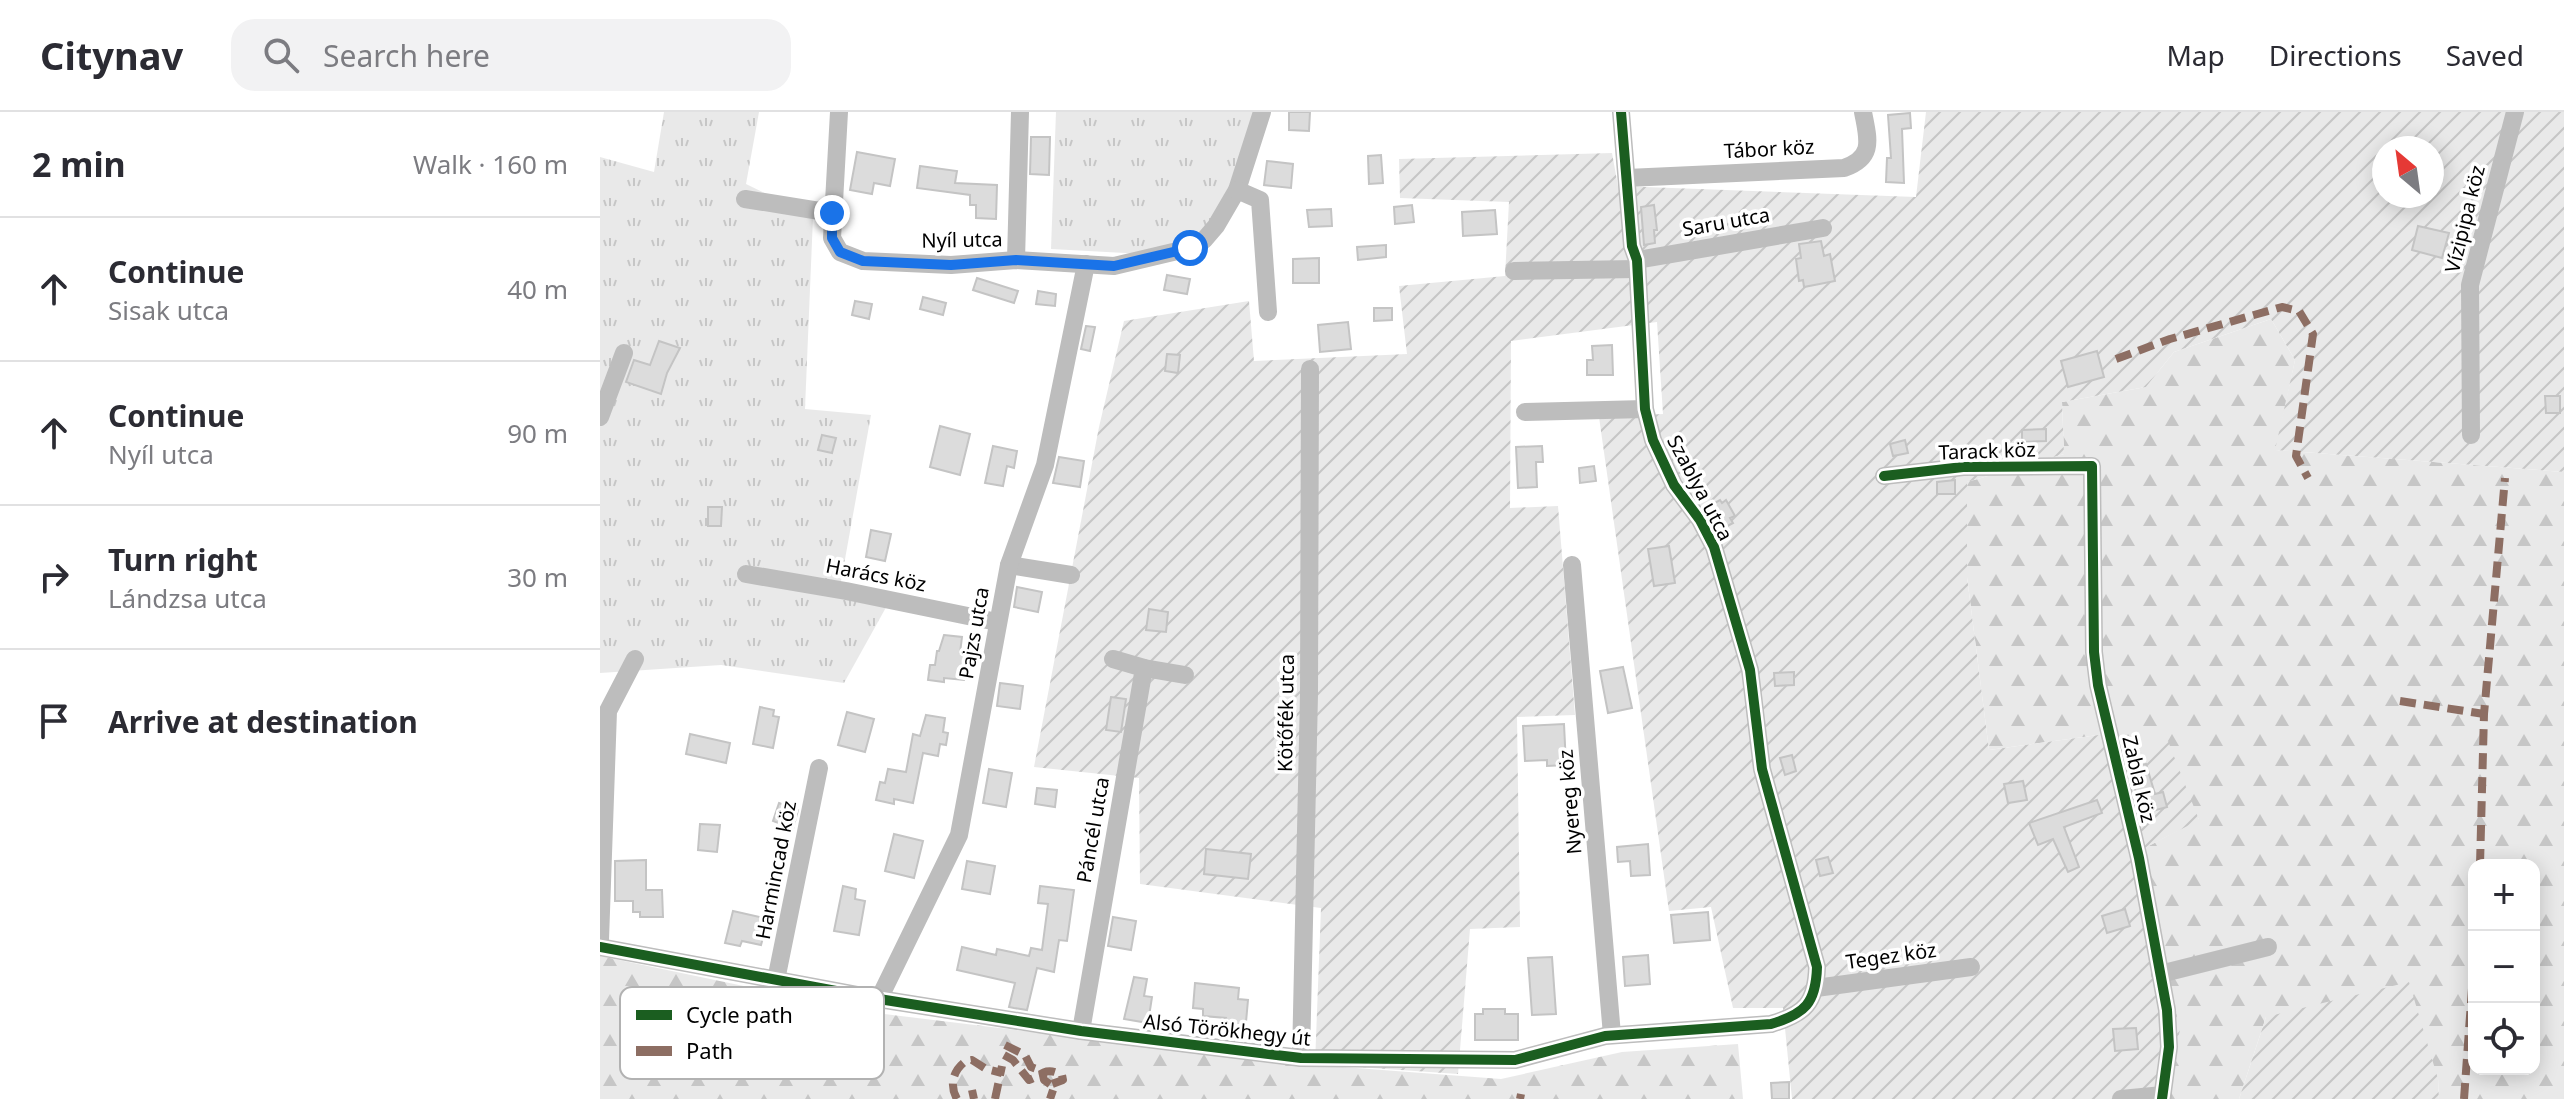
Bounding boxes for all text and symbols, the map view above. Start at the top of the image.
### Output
search box [231,19,791,91]
text: Citynav [40,29,183,81]
icon: search [259,33,303,77]
text: Search here [323,35,490,76]
text: Map [2166,36,2225,74]
text: Directions [2269,36,2402,74]
text: Saved [2446,36,2524,74]
street label: Tábor köz [1723,133,1815,164]
north arrow [2372,136,2444,208]
text: 2 min [32,141,126,187]
text: Walk · 160 m [413,146,568,182]
street label: Vízipipa köz [2438,162,2491,275]
route end [814,195,850,231]
street label: Saru utca [1680,201,1772,242]
street label: Nyíl utca [921,225,1003,254]
route start [1172,230,1208,266]
text: Continue [108,251,244,292]
icon: ahead [32,267,76,311]
text: 40 m [507,271,568,307]
text: Sisak utca [108,292,229,328]
text: Continue [108,395,244,436]
icon: ahead [32,411,76,455]
text: 90 m [507,415,568,451]
street label: Szablya utca [1661,430,1740,545]
street label: Tarack köz [1938,435,2036,466]
text: Nyíl utca [108,436,214,472]
text: Turn right [108,539,258,580]
street label: Harács köz [824,552,928,597]
icon: right [32,555,76,599]
text: 30 m [507,559,568,595]
text: Lándzsa utca [108,580,267,616]
street label: Pajzs utca [952,585,995,681]
street label: Kötőfék utca [1271,654,1300,772]
icon: arrive [32,699,76,743]
text: Arrive at destination [108,701,418,742]
street label: Zabla köz [2116,733,2163,825]
street label: Nyereg köz [1551,748,1588,856]
street label: Páncél utca [1070,775,1115,885]
street label: Harmincad köz [749,798,802,942]
map controls [2468,859,2540,1075]
button: + [2468,859,2540,931]
button: − [2468,931,2540,1003]
street label: Tegez köz [1844,936,1938,975]
legend [620,987,884,1079]
text: Cycle path [686,999,793,1029]
button: locate [2468,1003,2540,1075]
street label: Alsó Törökhegy út [1142,1007,1312,1052]
text: Path [686,1035,733,1065]

